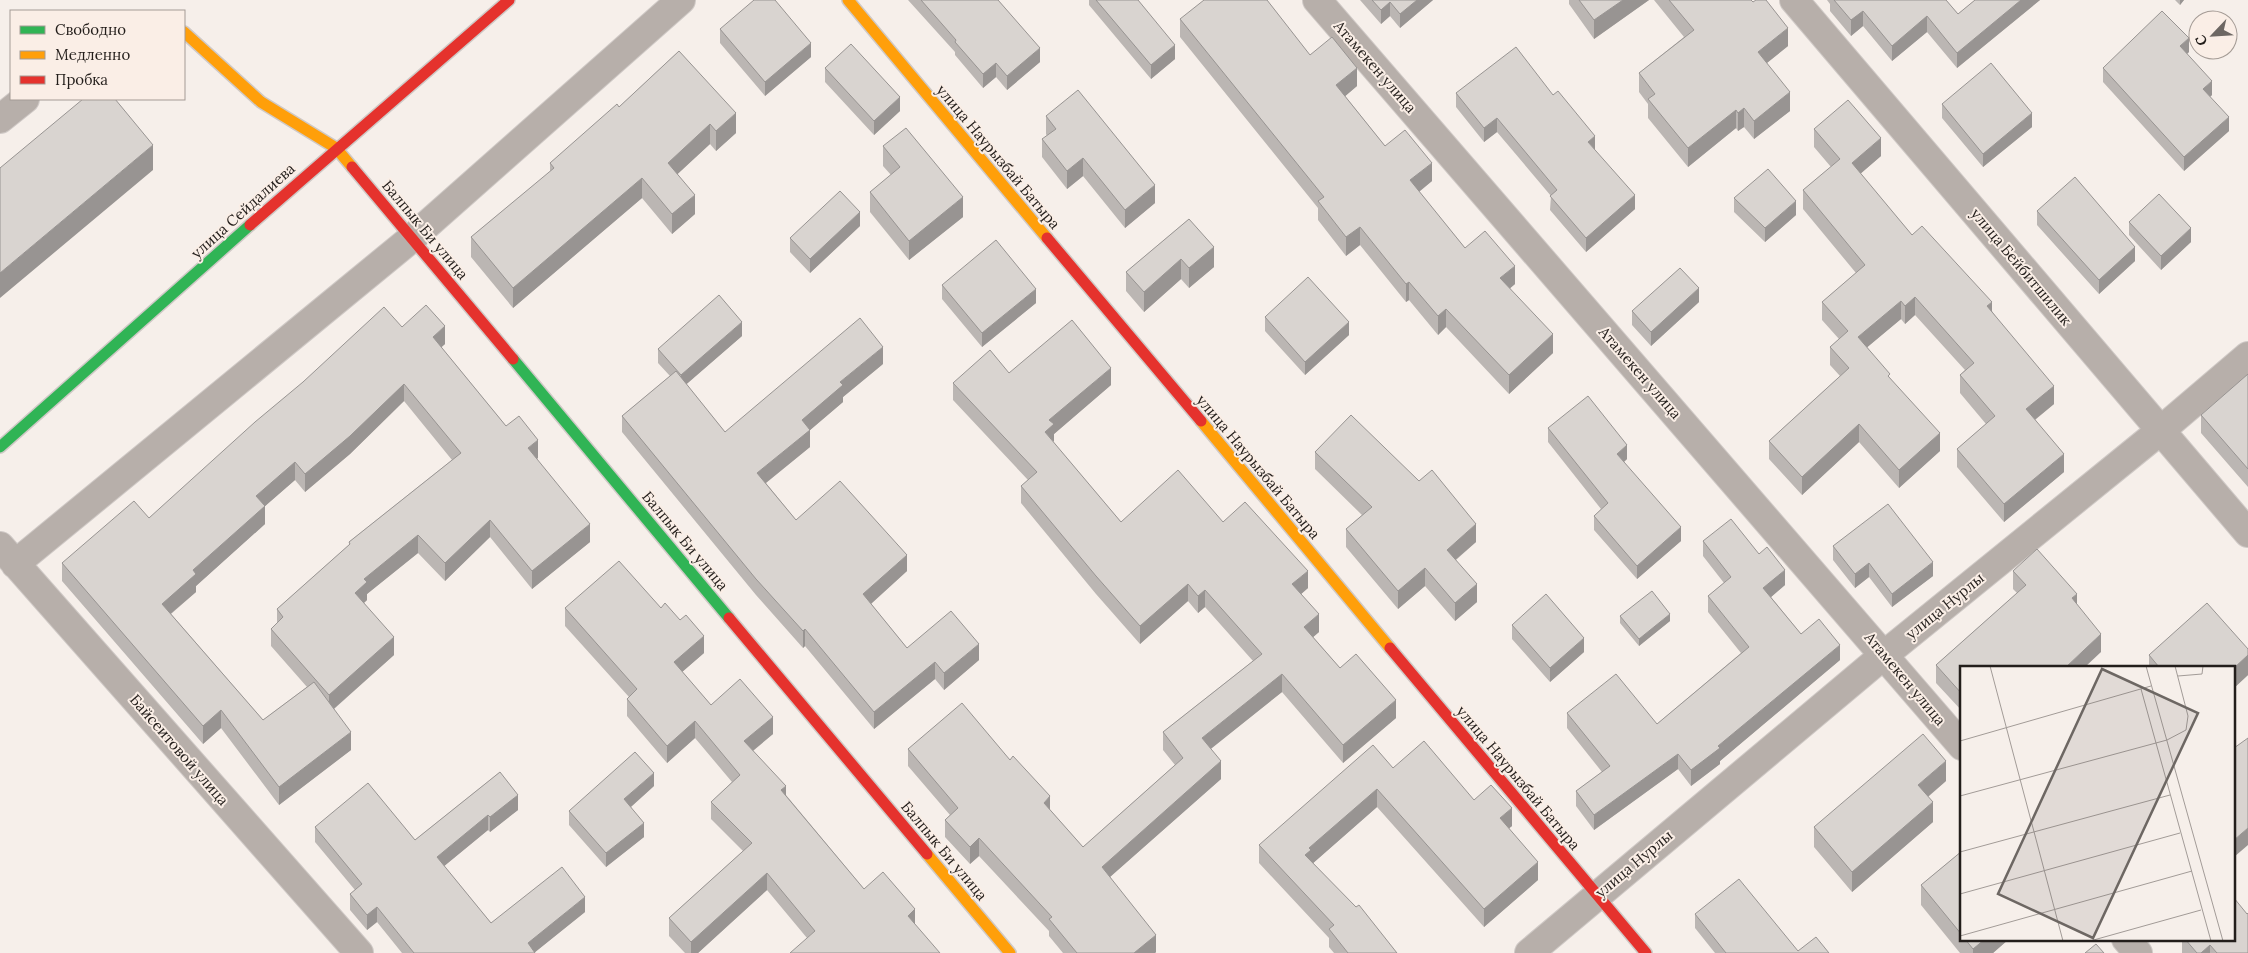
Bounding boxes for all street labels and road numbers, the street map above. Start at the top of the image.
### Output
street label: Атамекен улица [1329,16,1421,117]
street label: улица Наурызбай Батыра [932,81,1065,233]
street label: улица Сейдалиева [187,159,299,262]
street label: Балпык Би улица [378,176,473,284]
street label: улица Бейбитшилик [1967,204,2076,329]
street label: Атамекен улица [1594,322,1686,423]
street label: улица Наурызбай Батыра [1192,391,1325,543]
street label: Балпык Би улица [638,487,733,595]
street label: улица Нурлы [1902,568,1988,643]
street label: Атамекен улица [1860,627,1950,730]
street label: Байсеитовой улица [126,690,233,809]
street label: улица Наурызбай Батыра [1452,702,1585,854]
street label: Балпык Би улица [897,797,992,905]
street label: улица Нурлы [1591,826,1676,902]

